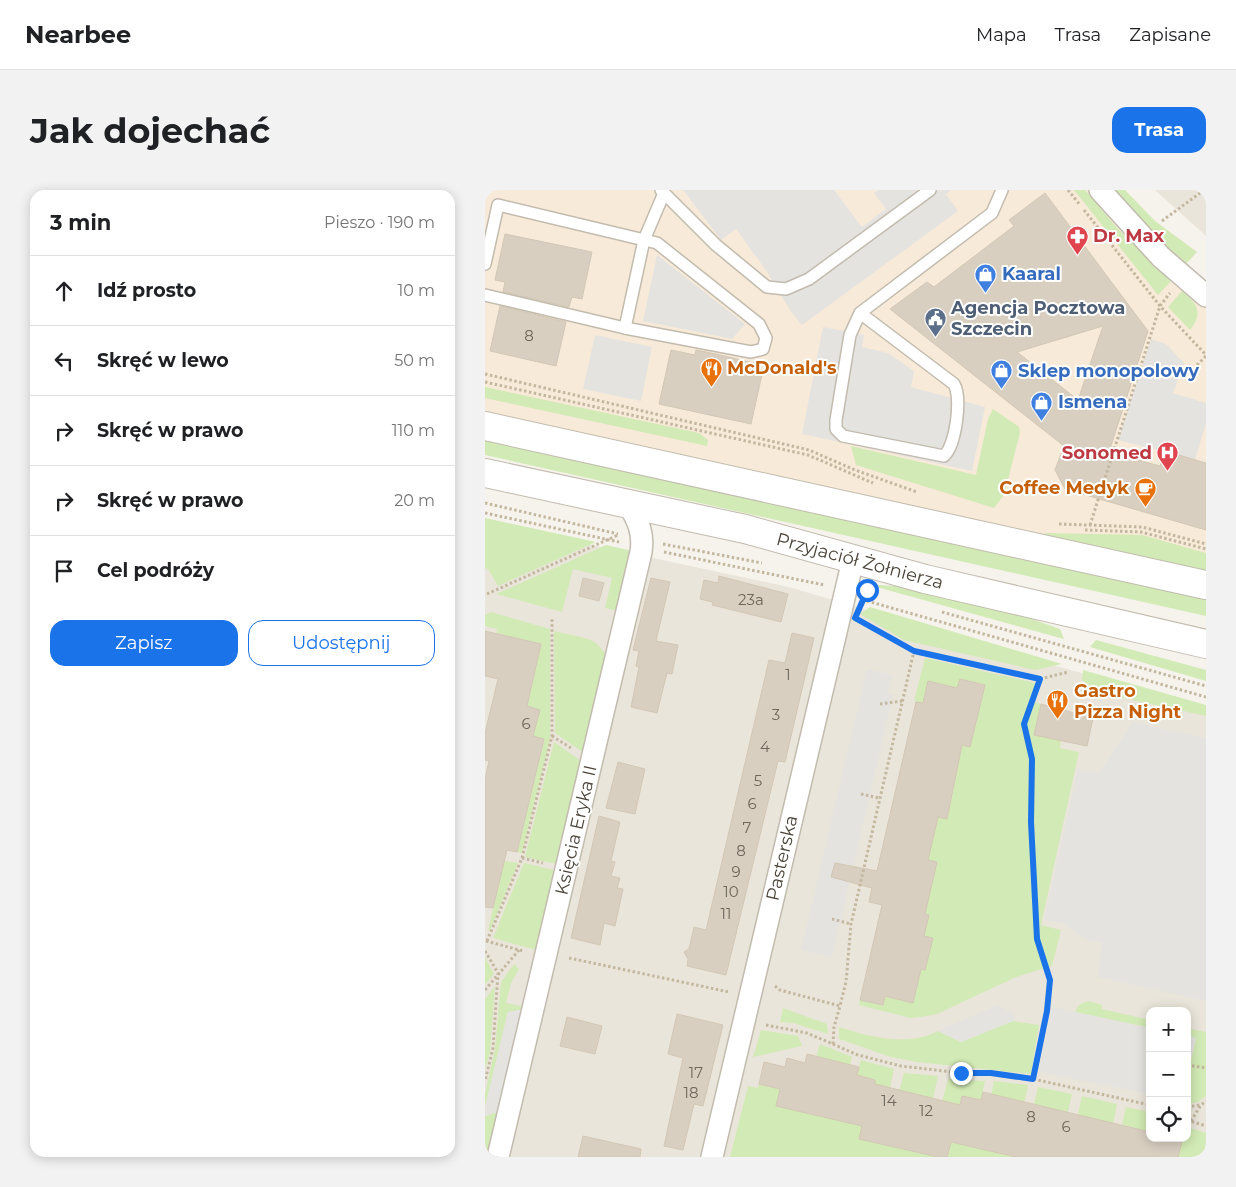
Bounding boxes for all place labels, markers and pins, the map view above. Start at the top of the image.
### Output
pharmacy icon: Dr. Max [1065,224,1089,255]
place label: Dr. Max [1093,225,1165,247]
shop icon: Kaaral [974,262,998,293]
place label: Kaaral [1002,263,1061,285]
place label: Agencja Pocztowa Szczecin [950,297,1125,340]
public building icon: Agencja Pocztowa Szczecin [923,306,947,337]
restaurant icon: McDonald's [699,356,723,387]
place label: McDonald's [727,357,837,379]
shop icon: Sklep monopolowy [990,359,1014,390]
place label: Sklep monopolowy [1018,360,1199,382]
shop icon: Ismena [1030,390,1054,421]
place label: Ismena [1058,391,1127,413]
hospital icon: Sonomed [1156,441,1180,472]
place label: Sonomed [1062,442,1152,464]
cafe icon: Coffee Medyk [1133,476,1157,507]
place label: Coffee Medyk [999,477,1129,499]
place label: Gastro Pizza Night [1074,680,1181,723]
restaurant icon: Gastro Pizza Night [1046,689,1070,720]

